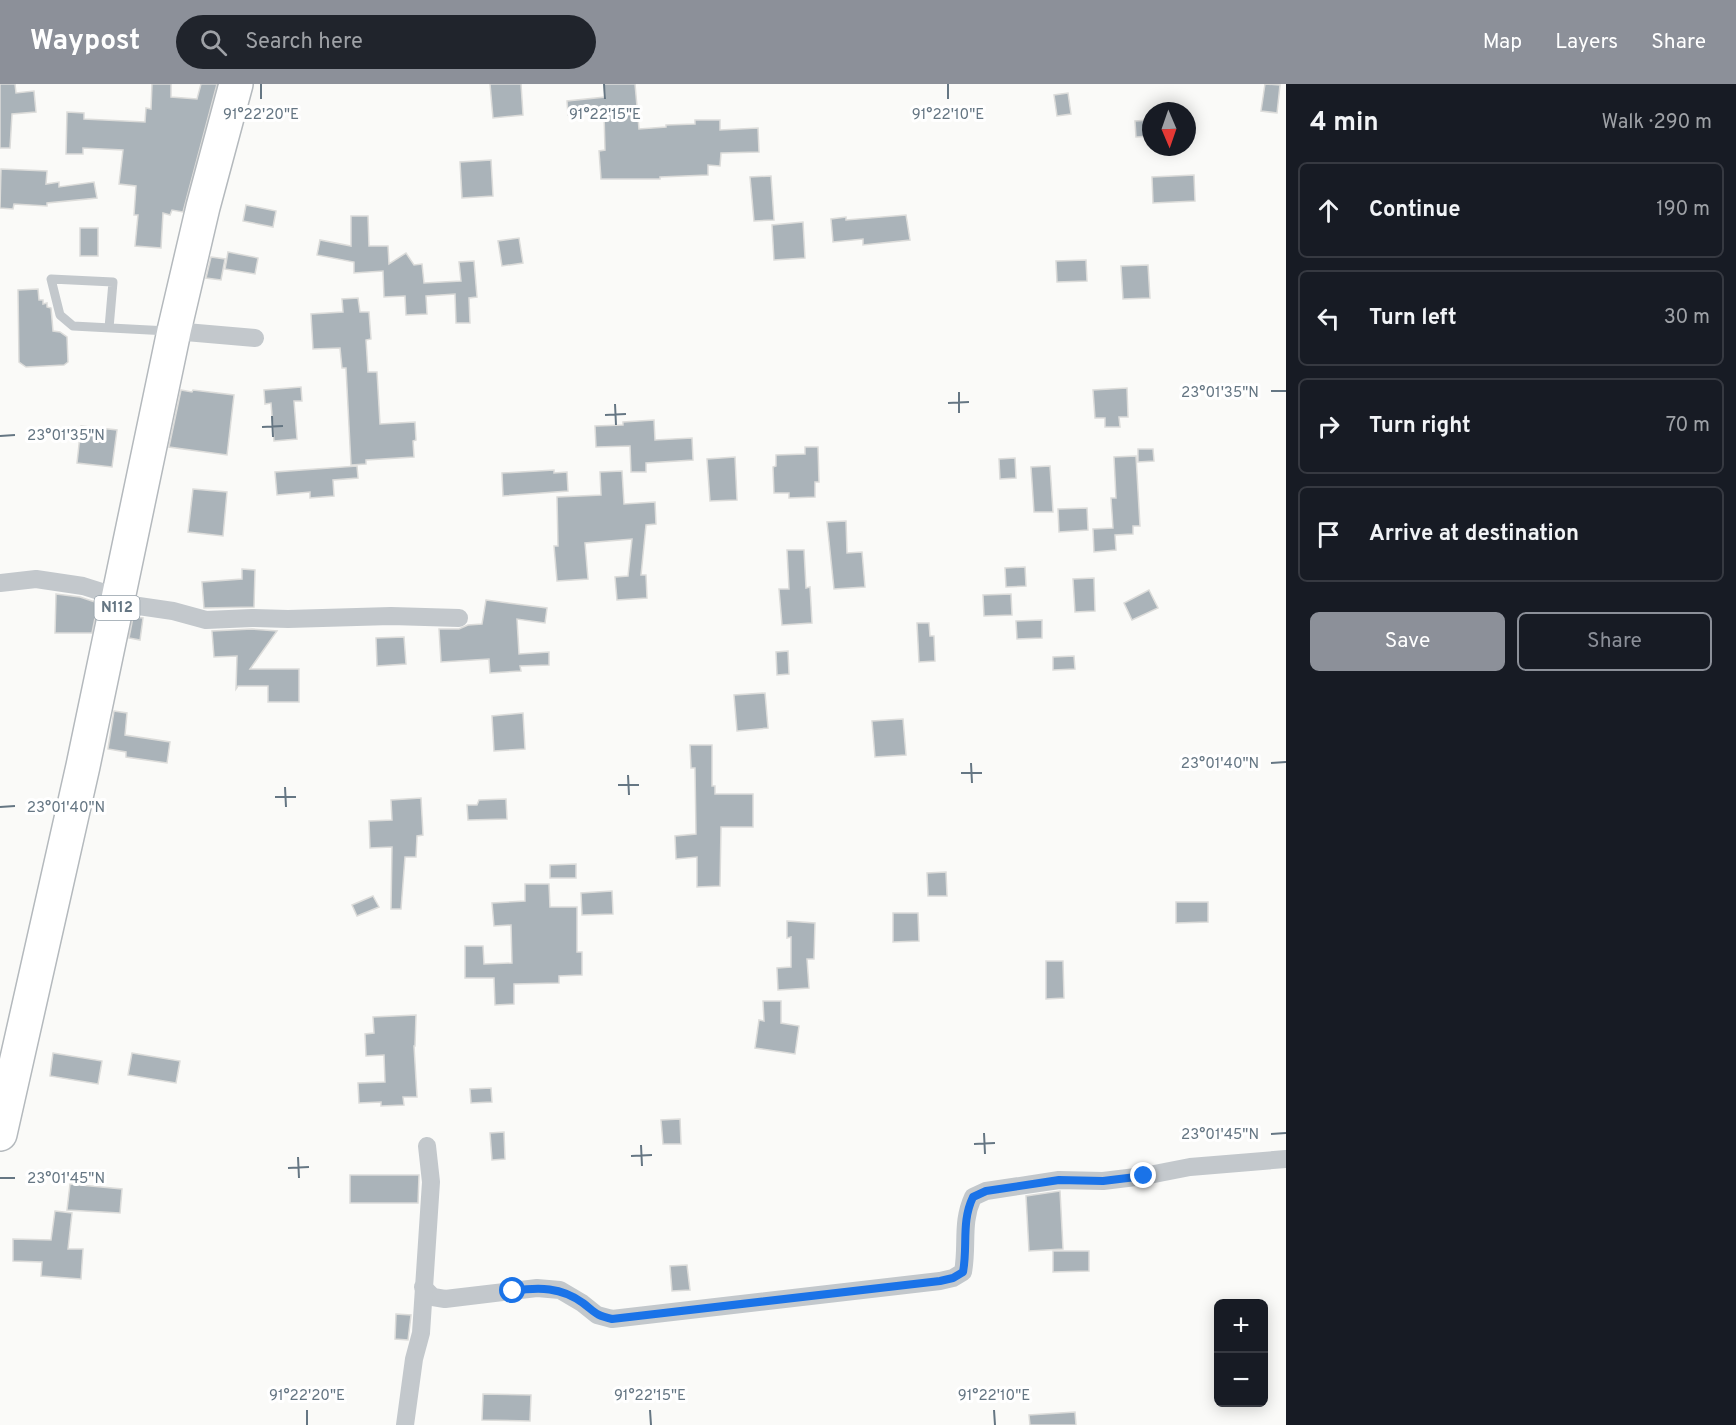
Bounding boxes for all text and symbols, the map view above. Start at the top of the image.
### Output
search box [176,15,596,69]
text: Waypost [30,24,140,60]
icon: search [197,26,230,59]
text: Search here [245,29,363,56]
text: Map [1483,29,1522,56]
text: Layers [1555,29,1618,56]
text: Share [1651,29,1706,56]
north arrow [1142,102,1196,156]
text: 91°22'20"E [223,106,299,125]
text: 91°22'15"E [569,106,641,125]
text: 91°22'10"E [912,106,984,125]
text: 4 min [1310,107,1379,140]
text: Walk · 290 m [1601,110,1712,136]
icon: ahead [1312,194,1345,227]
text: Continue [1369,197,1460,224]
text: 190 m [1656,197,1710,223]
icon: left [1312,302,1345,335]
text: Turn left [1369,305,1457,332]
text: 30 m [1664,305,1710,331]
text: 23°01'35"N [1181,384,1259,403]
icon: right [1312,410,1345,443]
text: Turn right [1369,413,1471,440]
text: 70 m [1666,413,1710,439]
text: 23°01'35"N [27,427,105,446]
icon: arrive [1312,518,1345,551]
text: Arrive at destination [1369,521,1579,548]
road number: N112 [94,596,140,620]
button: Save [1310,612,1505,671]
button: Share [1517,612,1712,671]
text: 23°01'40"N [1181,755,1259,774]
text: 23°01'40"N [27,799,105,818]
text: 23°01'45"N [1181,1126,1259,1145]
route end [1130,1162,1156,1188]
text: 23°01'45"N [27,1170,105,1189]
route start [499,1277,525,1303]
map controls [1214,1299,1268,1407]
button: + [1214,1299,1268,1353]
button: − [1214,1353,1268,1407]
text: 91°22'20"E [269,1387,345,1406]
text: 91°22'15"E [614,1387,686,1406]
text: 91°22'10"E [958,1387,1030,1406]

